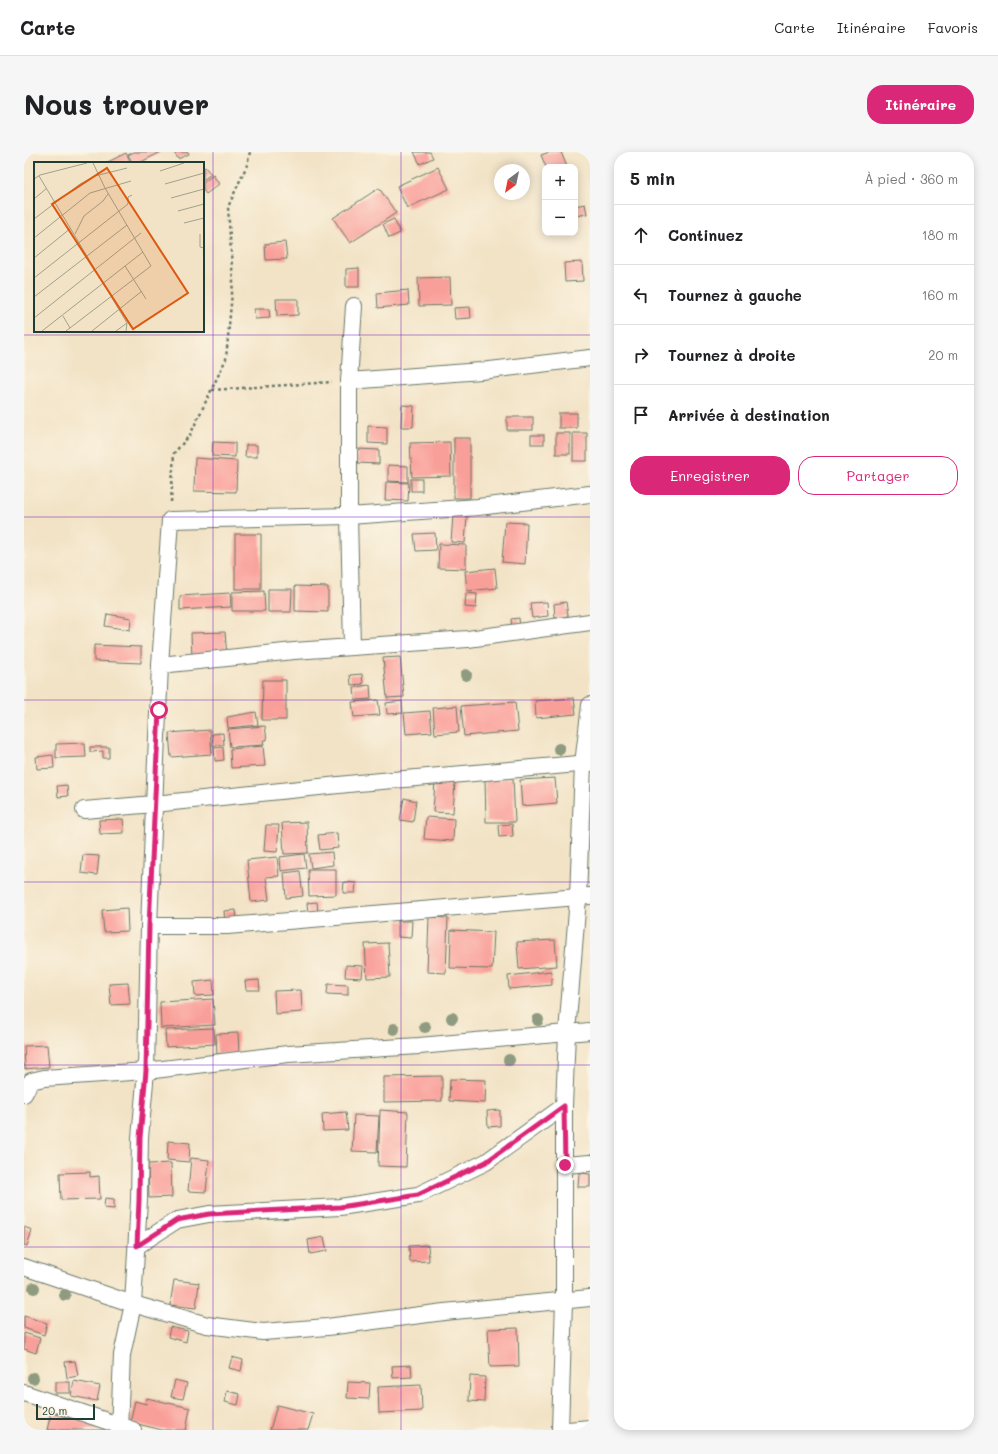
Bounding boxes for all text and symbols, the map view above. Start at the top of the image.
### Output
text: Carte [20,15,75,40]
text: Carte [774,18,815,37]
text: Itinéraire [837,18,906,37]
text: Favoris [928,18,978,37]
button: Itinéraire [867,85,974,124]
text: Nous trouver [24,86,209,122]
inset map [34,162,204,332]
north arrow [494,164,530,200]
map controls [542,164,578,236]
button: + [542,164,578,200]
text: 5 min [630,167,675,189]
text: À pied · 360 m [865,170,958,187]
button: − [542,200,578,236]
icon: ahead [630,224,652,246]
text: Continuez [668,225,743,245]
text: 180 m [922,226,958,243]
icon: left [630,284,652,306]
text: Tournez à gauche [668,285,802,305]
text: 160 m [922,286,958,303]
icon: right [630,344,652,366]
text: Tournez à droite [668,345,796,365]
text: 20 m [928,346,958,363]
icon: arrive [630,404,652,426]
text: Arrivée à destination [668,405,830,425]
button: Enregistrer [630,456,790,495]
button: Partager [798,456,958,495]
route start [150,701,168,719]
route end [556,1156,574,1174]
scale bar [36,1402,95,1421]
text: 20 m [42,1403,67,1418]

